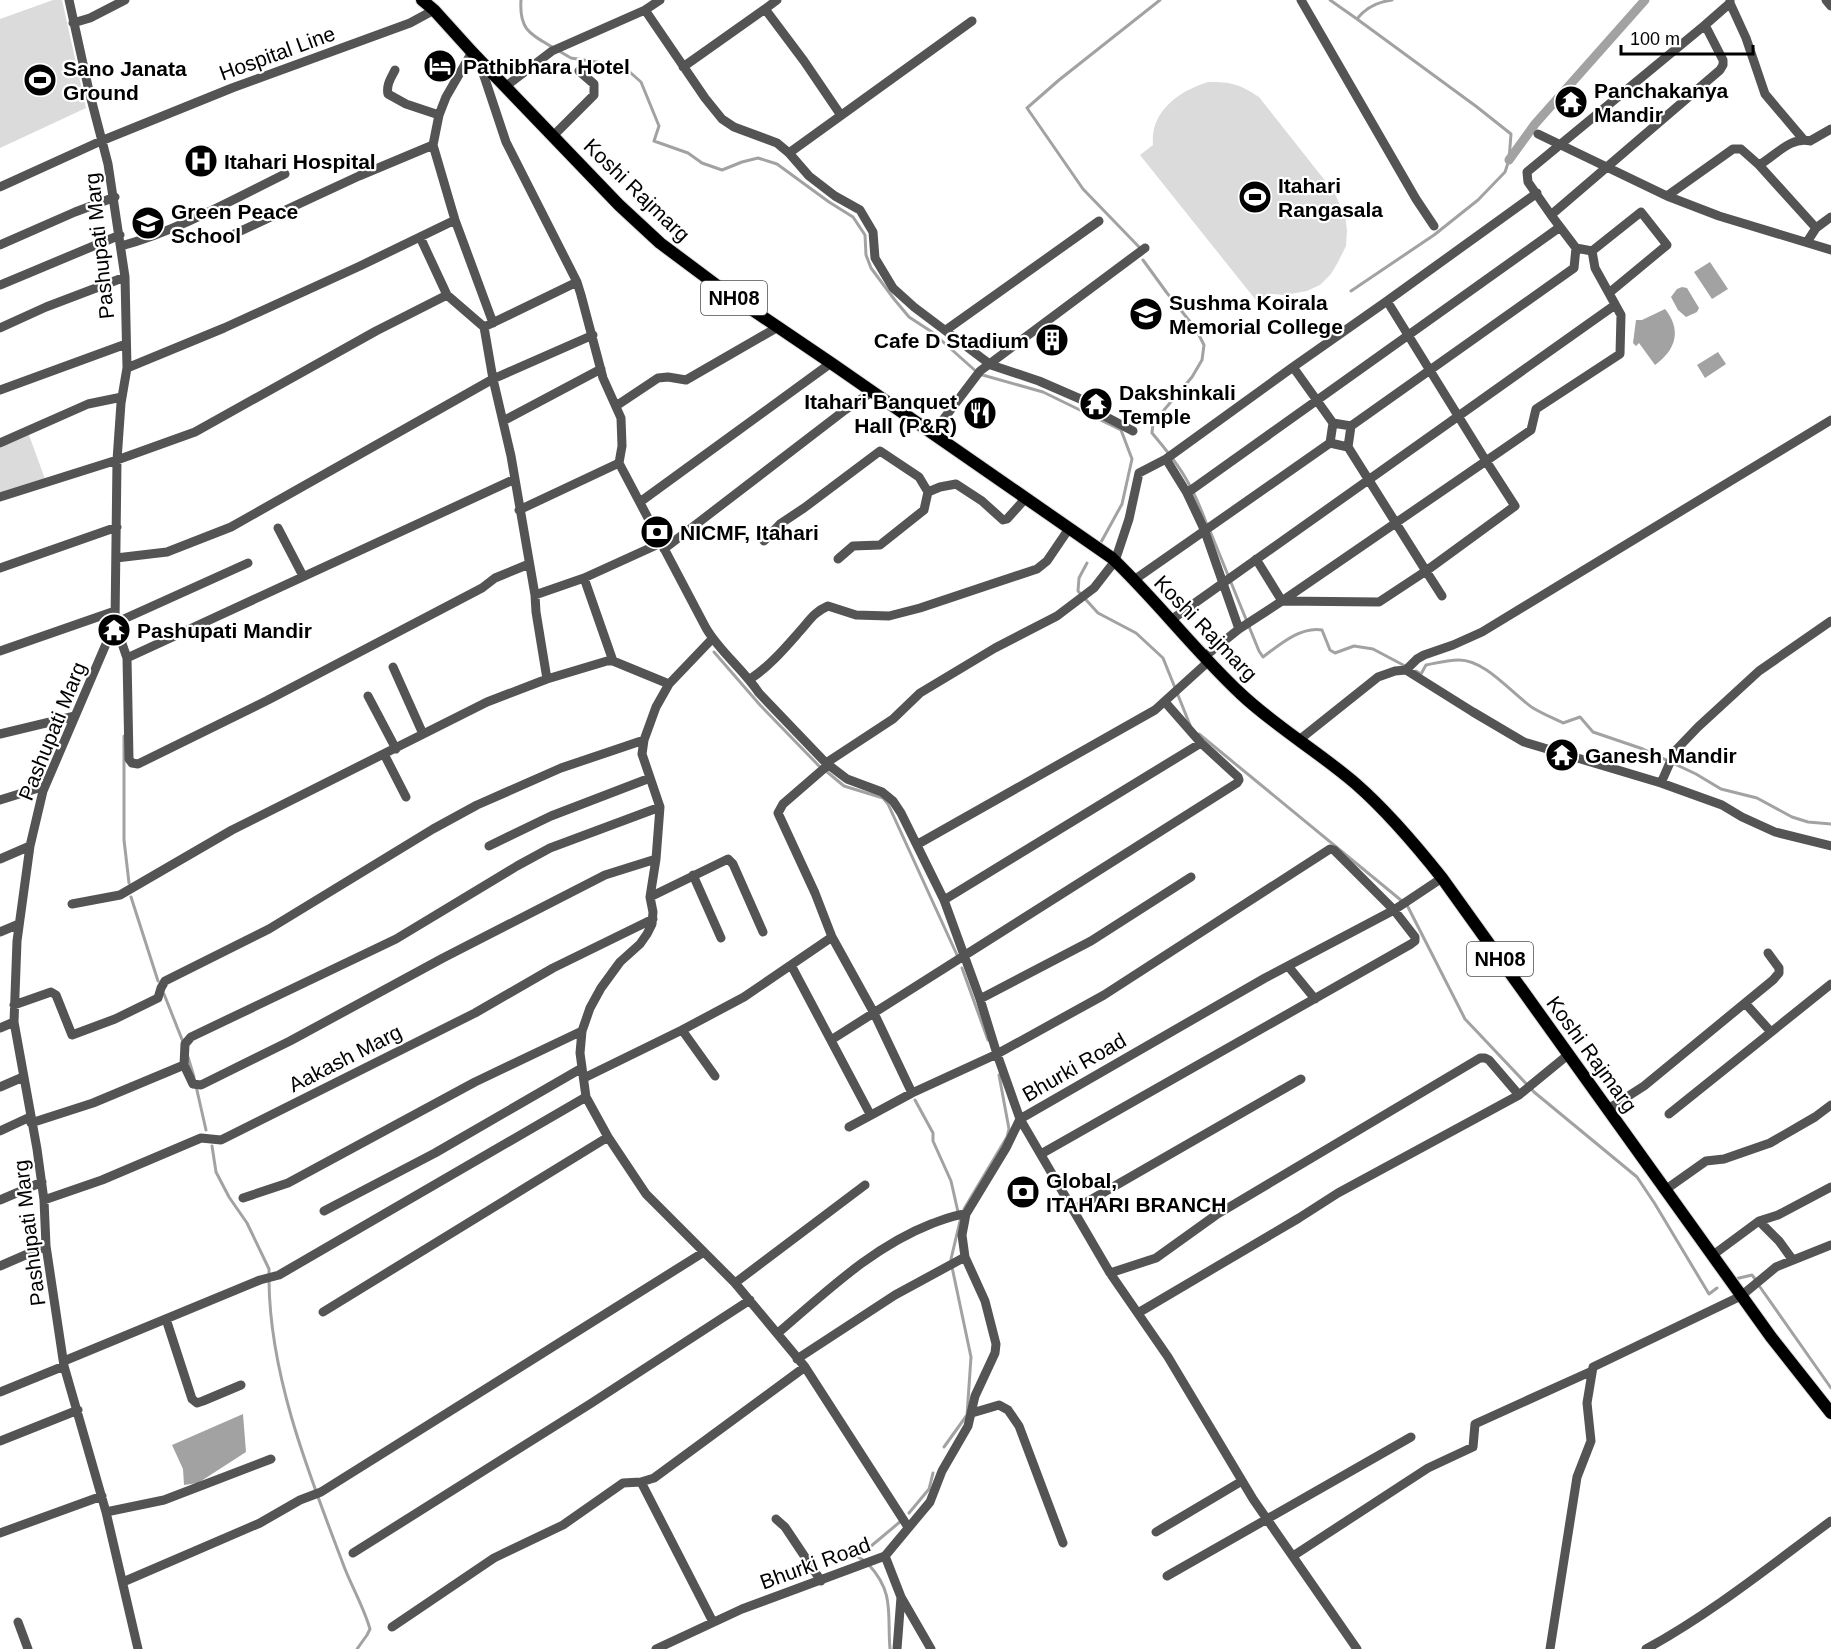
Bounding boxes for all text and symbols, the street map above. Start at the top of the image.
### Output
scale bar [1621,18,1753,56]
street label: Hospital Line [216,21,338,85]
text: 100 m [1630,29,1680,49]
hotel icon: Pathibhara Hotel [422,48,458,84]
place label: Pathibhara Hotel [463,55,630,78]
place label: Sano Janata Ground [63,57,187,104]
sports icon: Sano Janata Ground [22,62,58,98]
place label: Panchakanya Mandir [1594,79,1729,126]
temple icon: Panchakanya Mandir [1553,84,1589,120]
street label: Koshi Rajmarg [579,134,695,246]
hospital icon: Itahari Hospital [183,143,219,179]
place label: Itahari Hospital [224,150,376,173]
street label: Pashupati Marg [80,172,118,320]
place label: Itahari Rangasala [1278,174,1383,221]
sports icon: Itahari Rangasala [1237,179,1273,215]
place label: Green Peace School [171,200,298,247]
school or university icon: Green Peace School [130,205,166,241]
road number: NH08 [701,281,767,315]
place label: Sushma Koirala Memorial College [1169,291,1343,338]
school or university icon: Sushma Koirala Memorial College [1128,296,1164,332]
building icon: Cafe D Stadium [1034,322,1070,358]
place label: Cafe D Stadium [874,329,1029,352]
place label: Dakshinkali Temple [1119,381,1236,428]
temple icon: Dakshinkali Temple [1078,386,1114,422]
place label: Itahari Banquet Hall (P&R) [804,390,957,437]
restaurant icon: Itahari Banquet Hall (P&R) [962,395,998,431]
bank icon: NICMF, Itahari [639,514,675,550]
place label: NICMF, Itahari [680,521,819,544]
street label: Koshi Rajmarg [1150,570,1262,686]
temple icon: Pashupati Mandir [96,612,132,648]
place label: Pashupati Mandir [137,619,312,642]
street label: Pashupati Marg [14,659,90,803]
temple icon: Ganesh Mandir [1544,737,1580,773]
place label: Ganesh Mandir [1585,744,1737,767]
road number: NH08 [1467,942,1533,976]
street label: Koshi Rajmarg [1542,992,1642,1116]
street label: Aakash Marg [285,1020,405,1096]
street label: Bhurki Road [1018,1028,1130,1106]
street label: Pashupati Marg [9,1159,49,1307]
place label: Global, ITAHARI BRANCH [1046,1169,1226,1216]
bank icon: Global, ITAHARI BRANCH [1005,1174,1041,1210]
street label: Bhurki Road [757,1532,873,1594]

